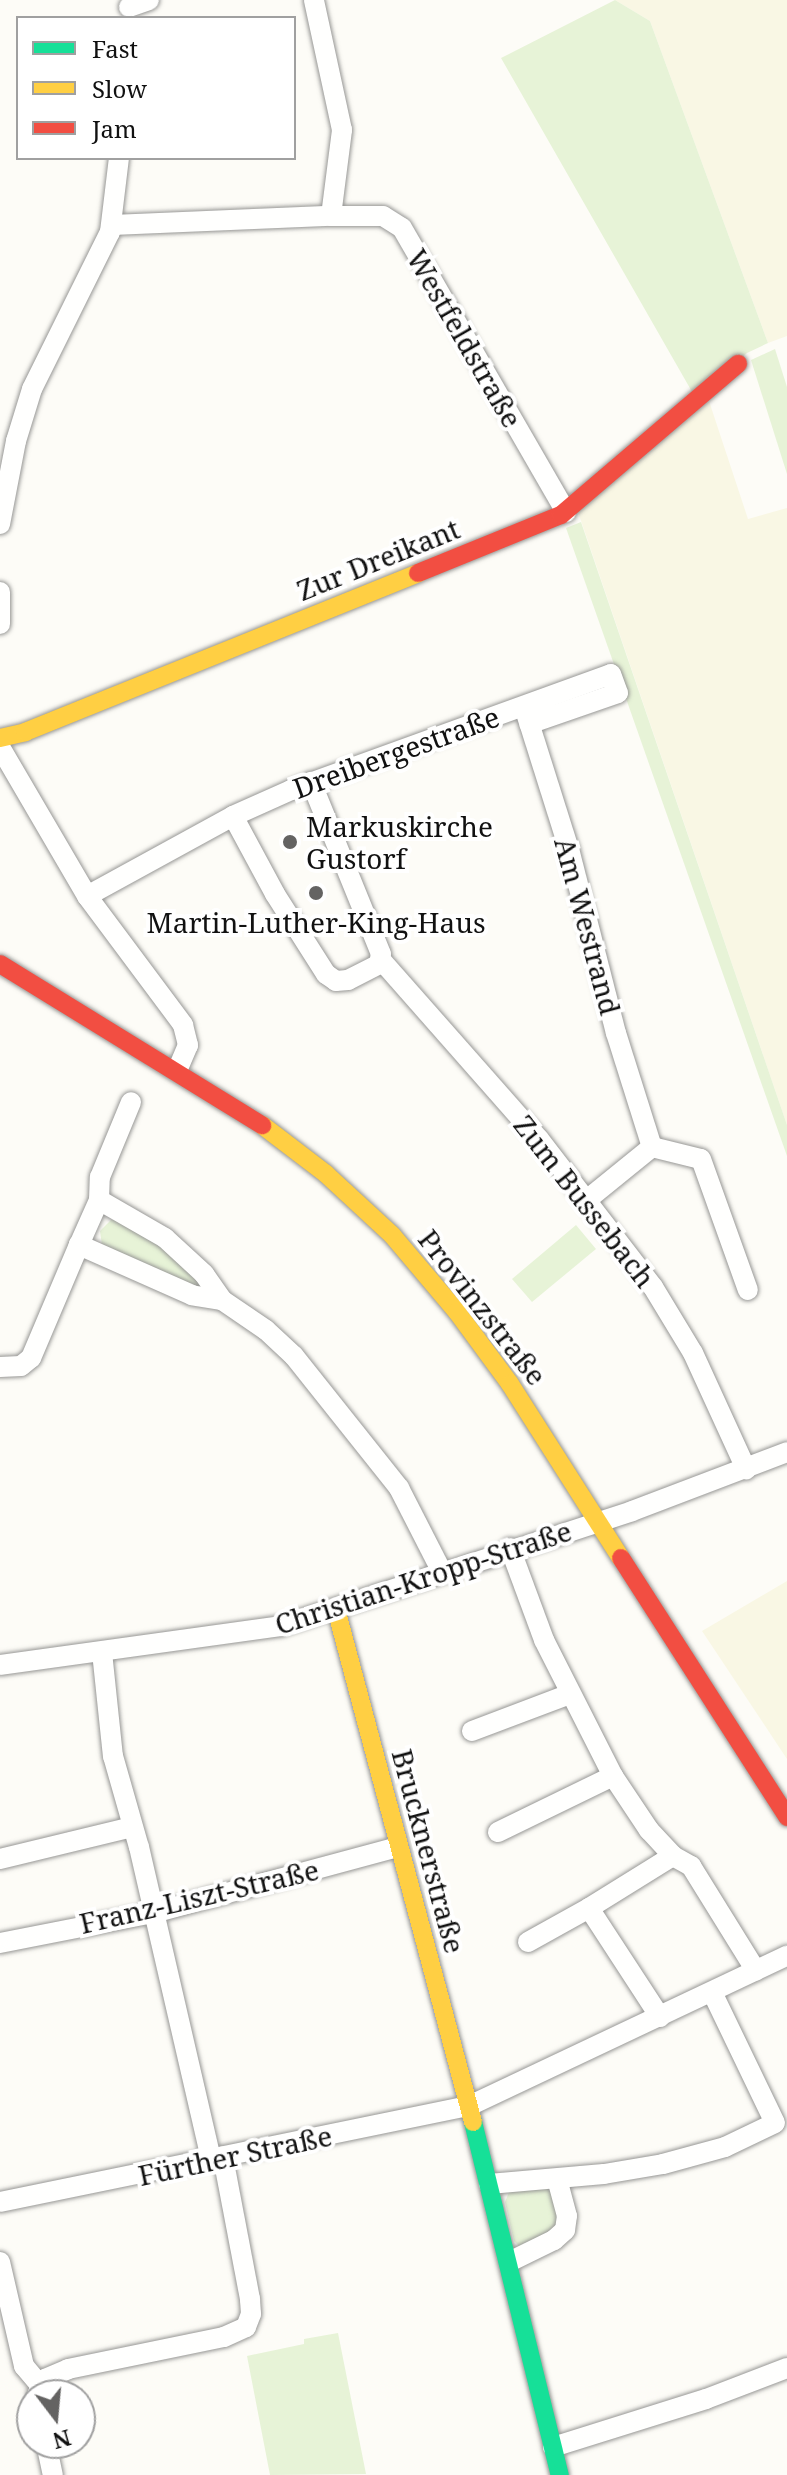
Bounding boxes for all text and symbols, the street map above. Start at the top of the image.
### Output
legend [16,16,296,160]
text: Fast [92,32,138,65]
text: Slow [92,72,147,105]
text: Jam [92,112,137,145]
street label: Westfeldstraße [400,243,530,433]
street label: Zur Dreikant [292,511,464,607]
street label: Dreibergestraße [288,699,504,805]
place label: Markuskirche Gustorf [306,809,493,875]
marker: Markuskirche Gustorf [281,833,299,851]
street label: Am Westrand [548,834,628,1018]
marker: Martin-Luther-King-Haus [307,884,325,902]
place label: Martin-Luther-King-Haus [146,905,486,939]
street label: Zum Bussebach [507,1108,663,1294]
street label: Provinzstraße [412,1223,554,1391]
street label: Christian-Kropp-Straße [271,1513,575,1641]
street label: Brucknerstraße [386,1745,472,1957]
street label: Franz-Liszt-Straße [76,1852,322,1940]
street label: Fürther Straße [135,2118,335,2192]
north arrow [16,2379,96,2459]
text: N [50,2423,75,2457]

